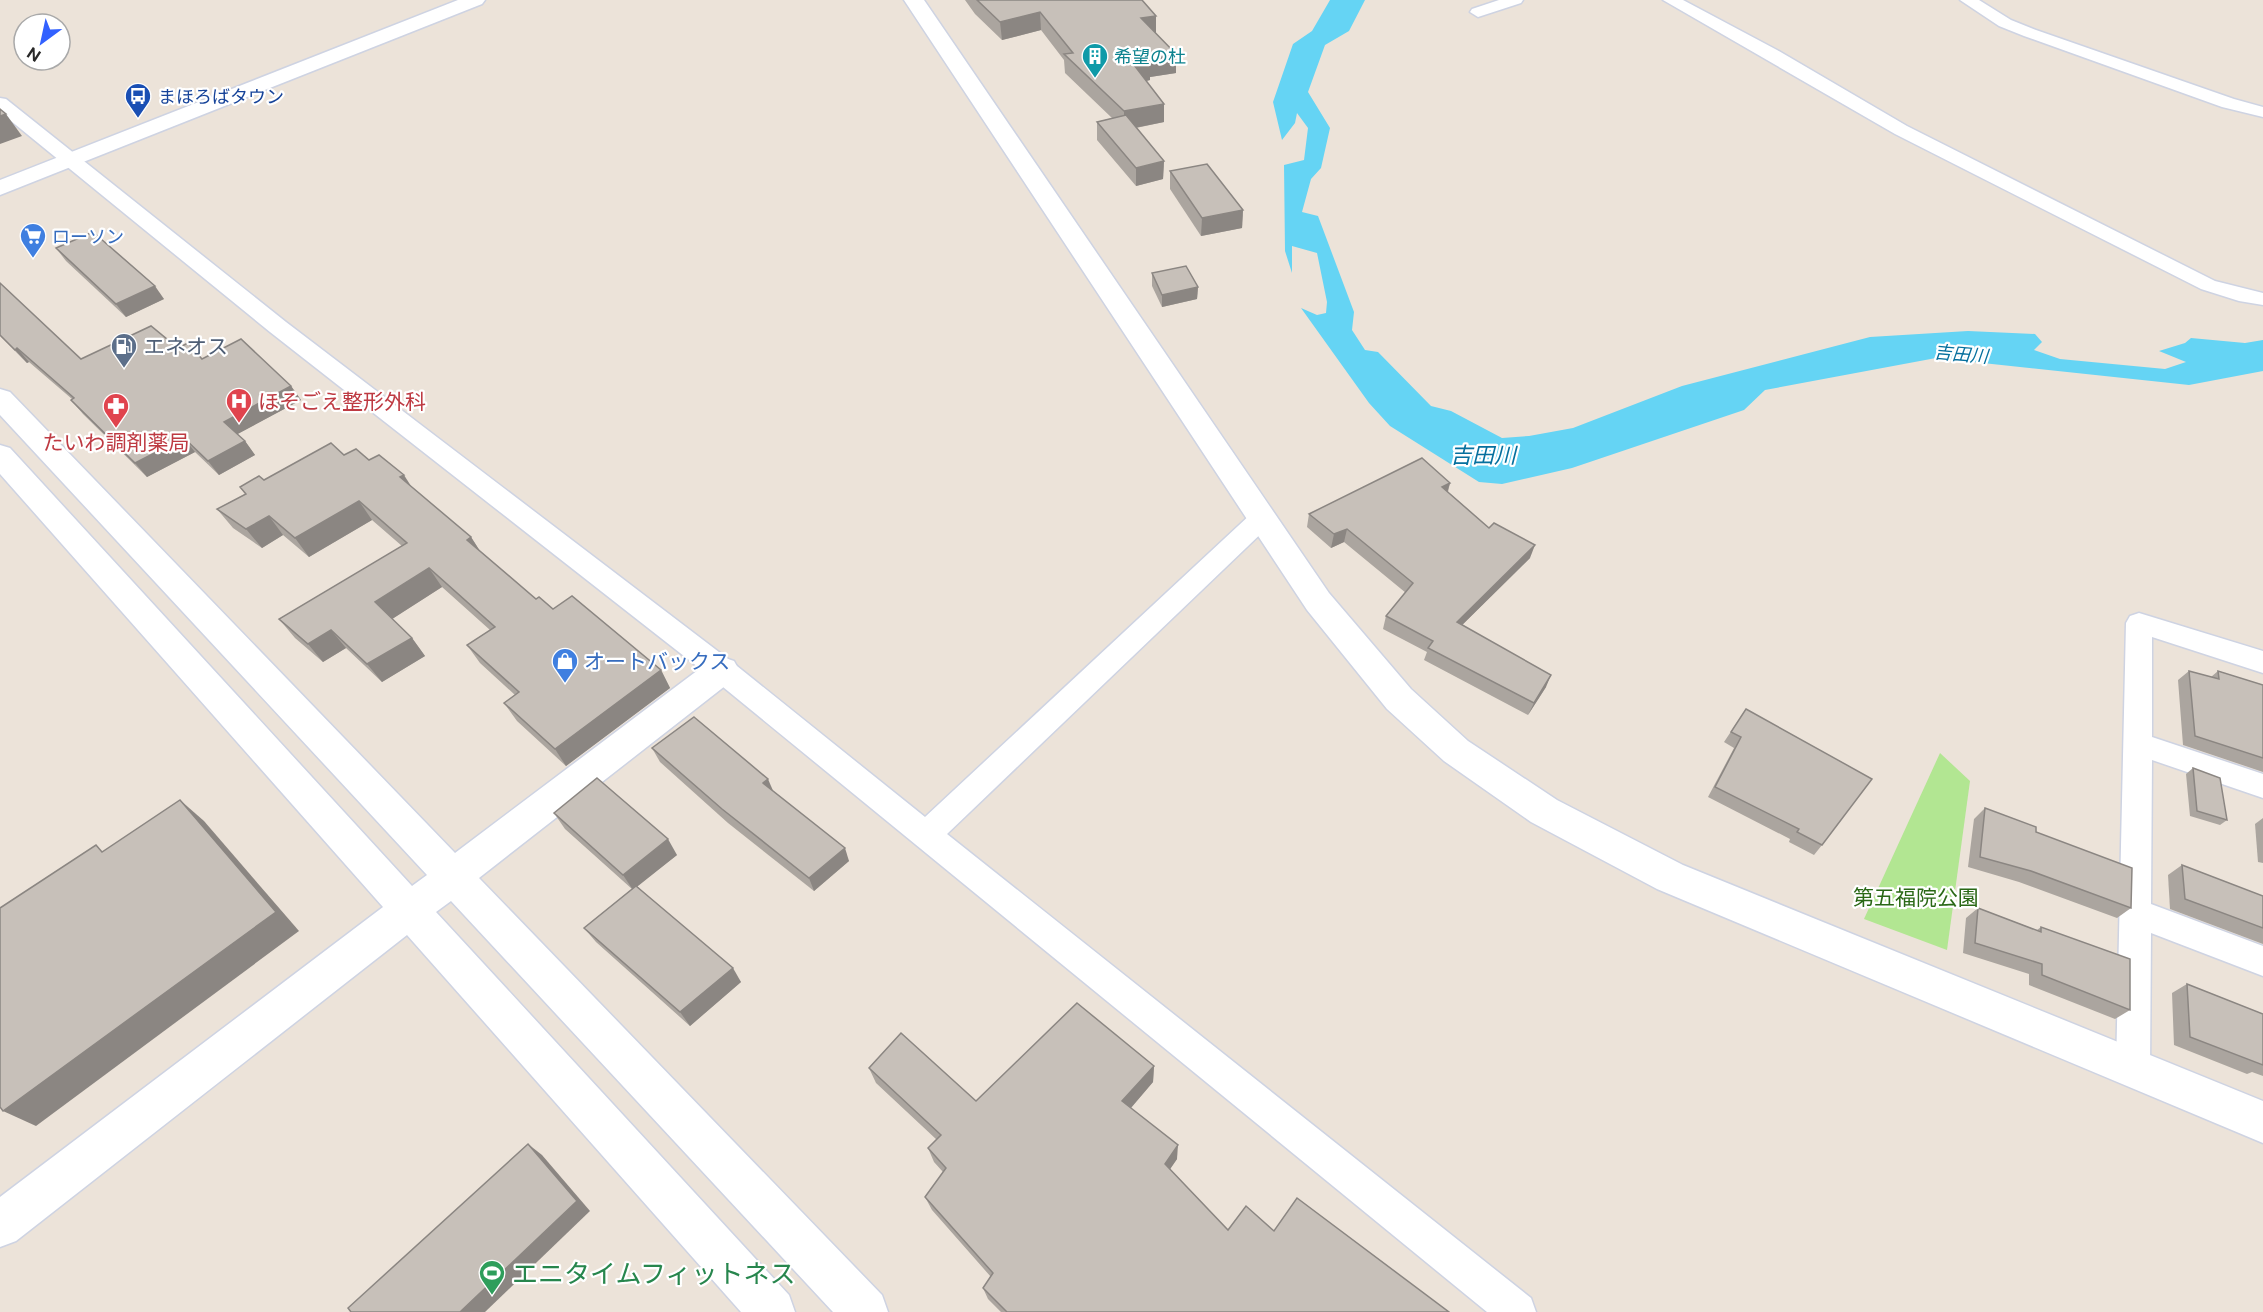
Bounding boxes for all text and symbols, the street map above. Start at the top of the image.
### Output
north arrow [12,12,72,72]
building icon: 希望の杜 [1080,41,1110,79]
text: N [24,43,45,66]
place label: 希望の杜 [1114,46,1186,67]
bus stop icon: まほろばタウン [123,81,153,119]
place label: まほろばタウン [158,86,284,107]
supermarket icon: ローソン [18,221,48,259]
place label: ローソン [52,226,124,247]
fuel station icon: エネオス [109,331,139,369]
place label: エネオス [144,334,228,359]
water label: 吉田川 [1933,341,1991,367]
hospital icon: ほそごえ整形外科 [224,386,254,424]
place label: ほそごえ整形外科 [258,389,426,414]
pharmacy icon: たいわ調剤薬局 [101,391,131,429]
place label: たいわ調剤薬局 [43,430,190,455]
water label: 吉田川 [1450,442,1518,468]
shop icon: オートバックス [550,646,580,684]
place label: オートバックス [584,649,730,674]
park label: 第五福院公園 [1853,885,1979,910]
sports icon: エニタイムフィットネス [477,1258,507,1296]
place label: エニタイムフィットネス [512,1258,795,1289]

